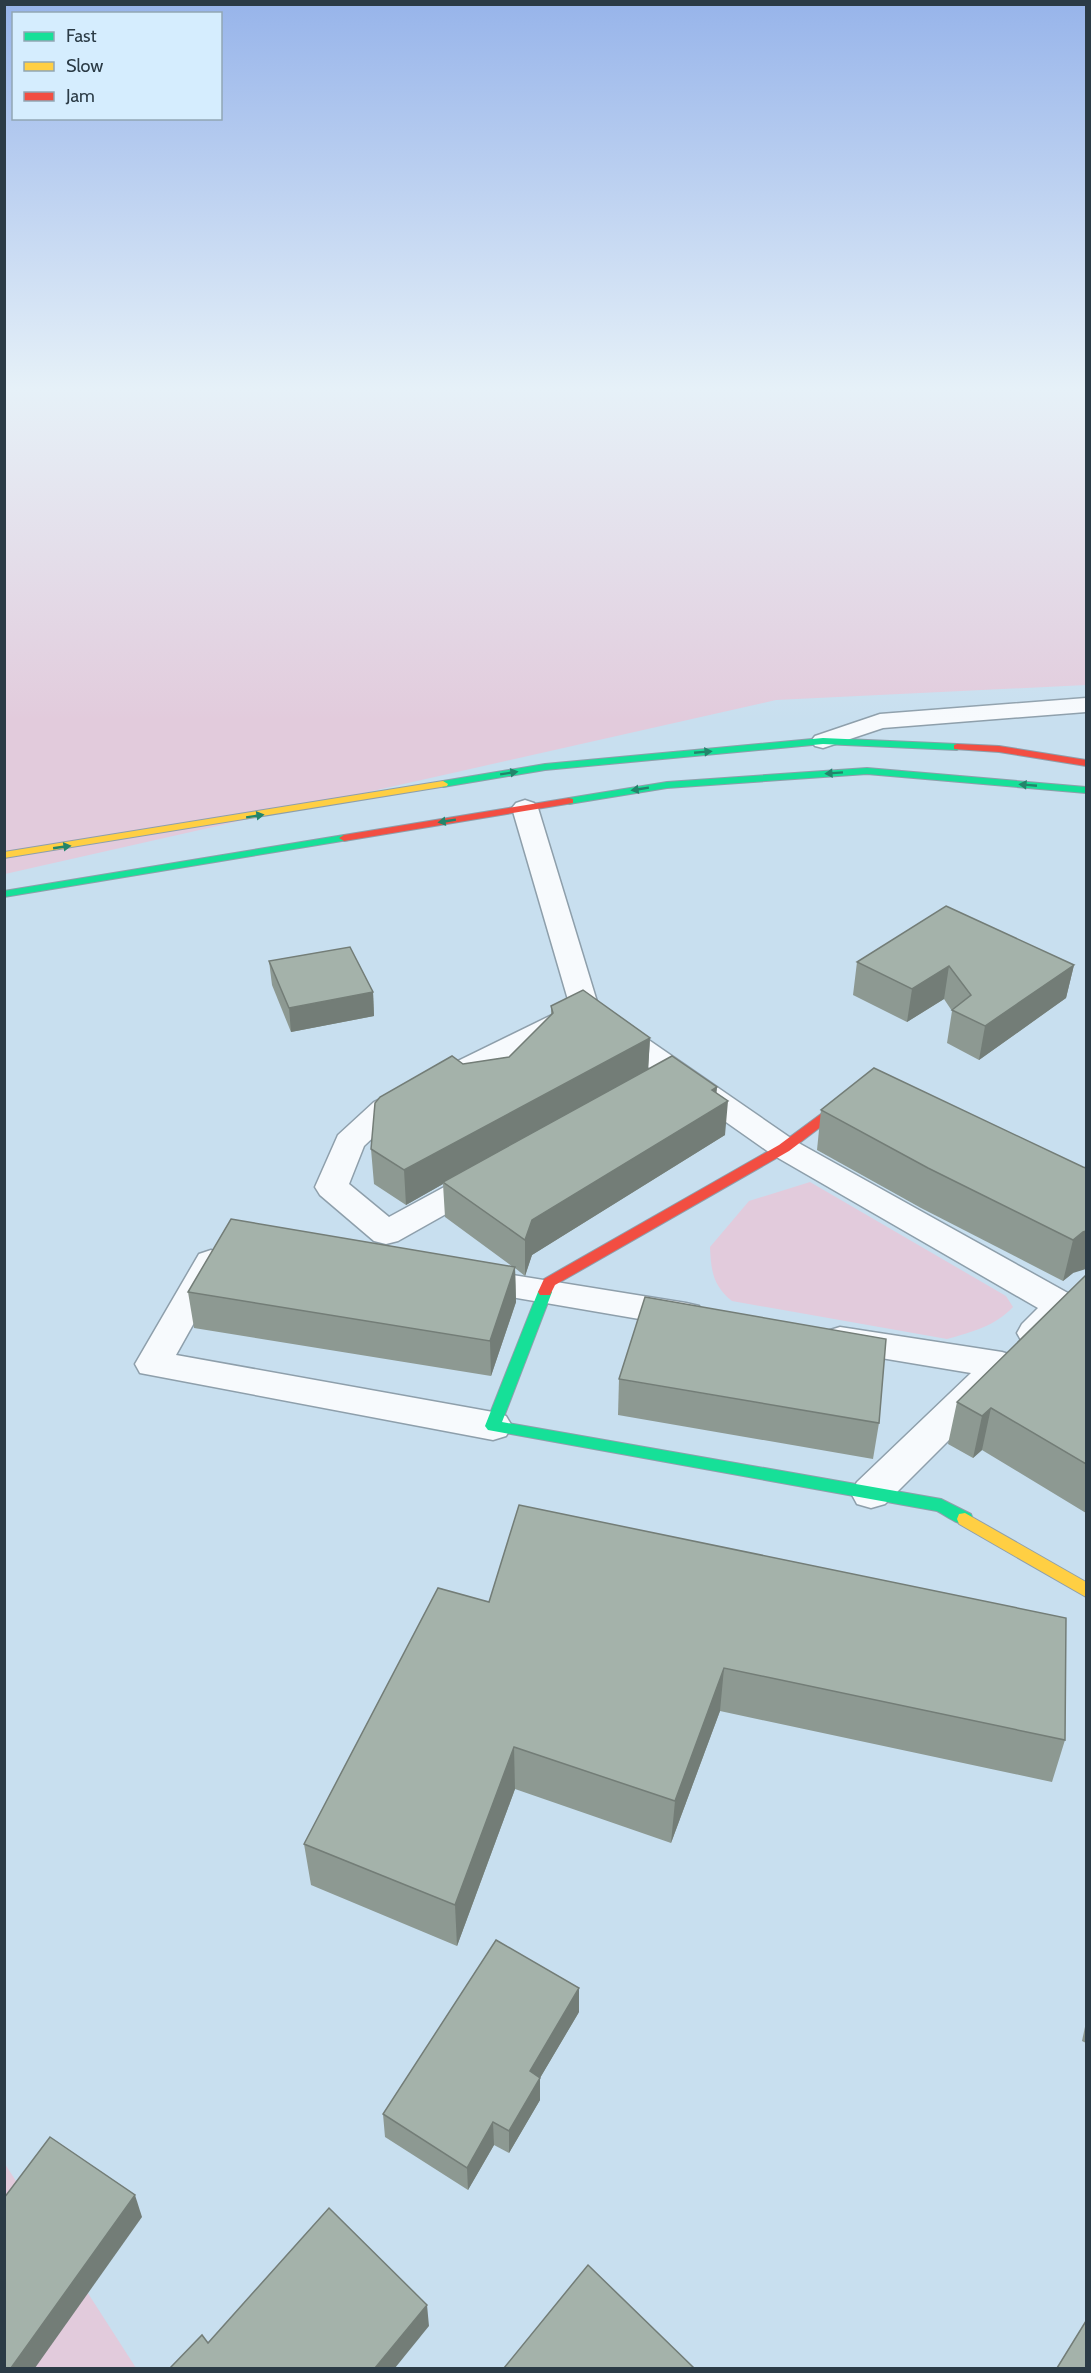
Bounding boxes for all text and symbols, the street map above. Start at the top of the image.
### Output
legend [12,12,222,120]
text: Fast [66,25,97,47]
text: Slow [66,55,103,77]
text: Jam [65,85,95,107]
one-way arrow [694,747,713,757]
one-way arrow [500,768,519,777]
one-way arrow [824,769,843,778]
one-way arrow [1019,780,1038,790]
one-way arrow [630,785,649,794]
one-way arrow [246,811,265,820]
one-way arrow [438,817,457,826]
one-way arrow [53,843,72,852]

